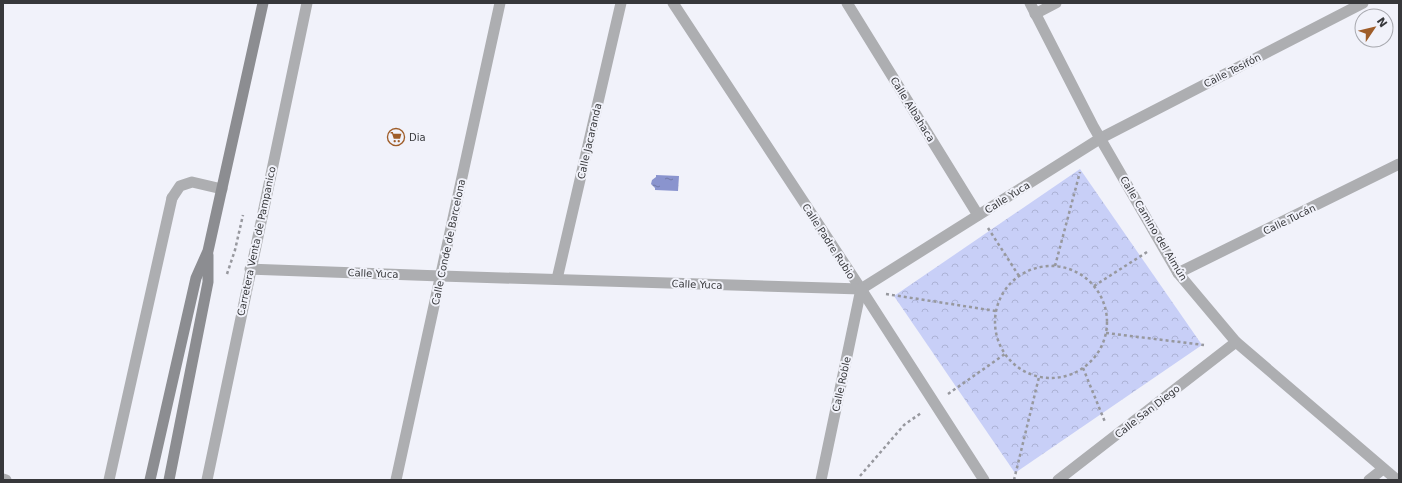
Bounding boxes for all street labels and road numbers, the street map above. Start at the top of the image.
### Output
street label: Calle Tesifón [1202,51,1263,90]
street label: Calle Albahaca [888,75,937,144]
street label: Calle Jacaranda [575,102,604,180]
street label: Carretera Venta de Pampanico [235,165,278,317]
street label: Calle Camino del Aimún [1118,174,1189,282]
street label: Calle Conde de Barcelona [430,178,467,306]
street label: Calle Yuca [983,179,1032,216]
street label: Calle Padre Rubio [800,202,857,281]
street label: Calle Tucán [1261,202,1317,237]
street label: Calle Yuca [347,267,399,280]
street label: Calle Yuca [671,278,723,291]
street label: Calle Roble [830,356,853,413]
street label: Calle San Diego [1113,383,1182,440]

